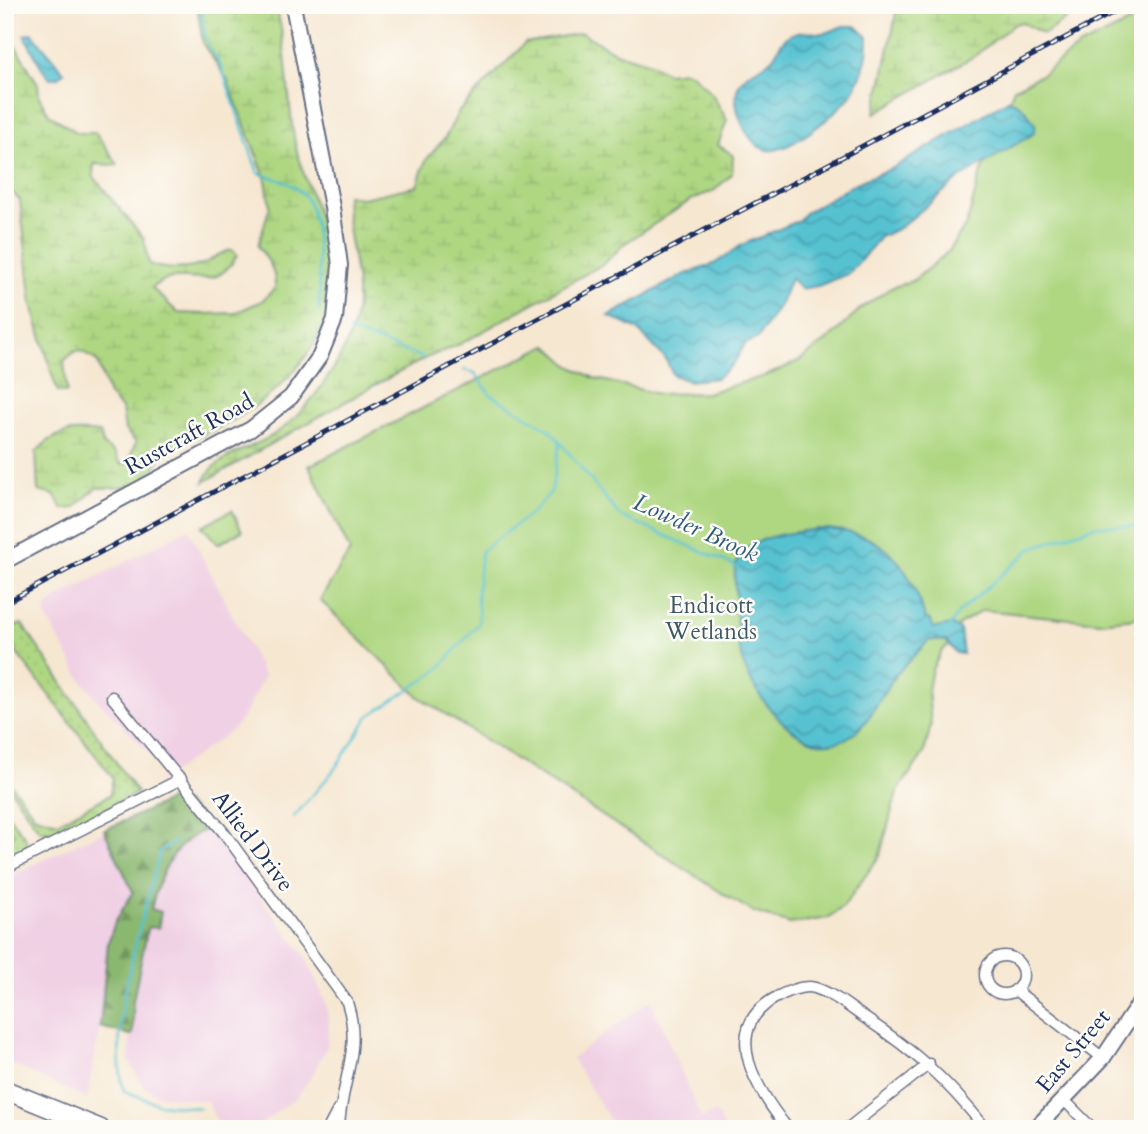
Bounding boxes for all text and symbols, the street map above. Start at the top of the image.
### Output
street label: Rustcraft Road [119,385,260,482]
water label: Lowder Brook [628,486,764,570]
park label: Endicott Wetlands [664,590,757,647]
street label: Allied Drive [205,784,301,898]
street label: East Street [1029,1003,1117,1099]

